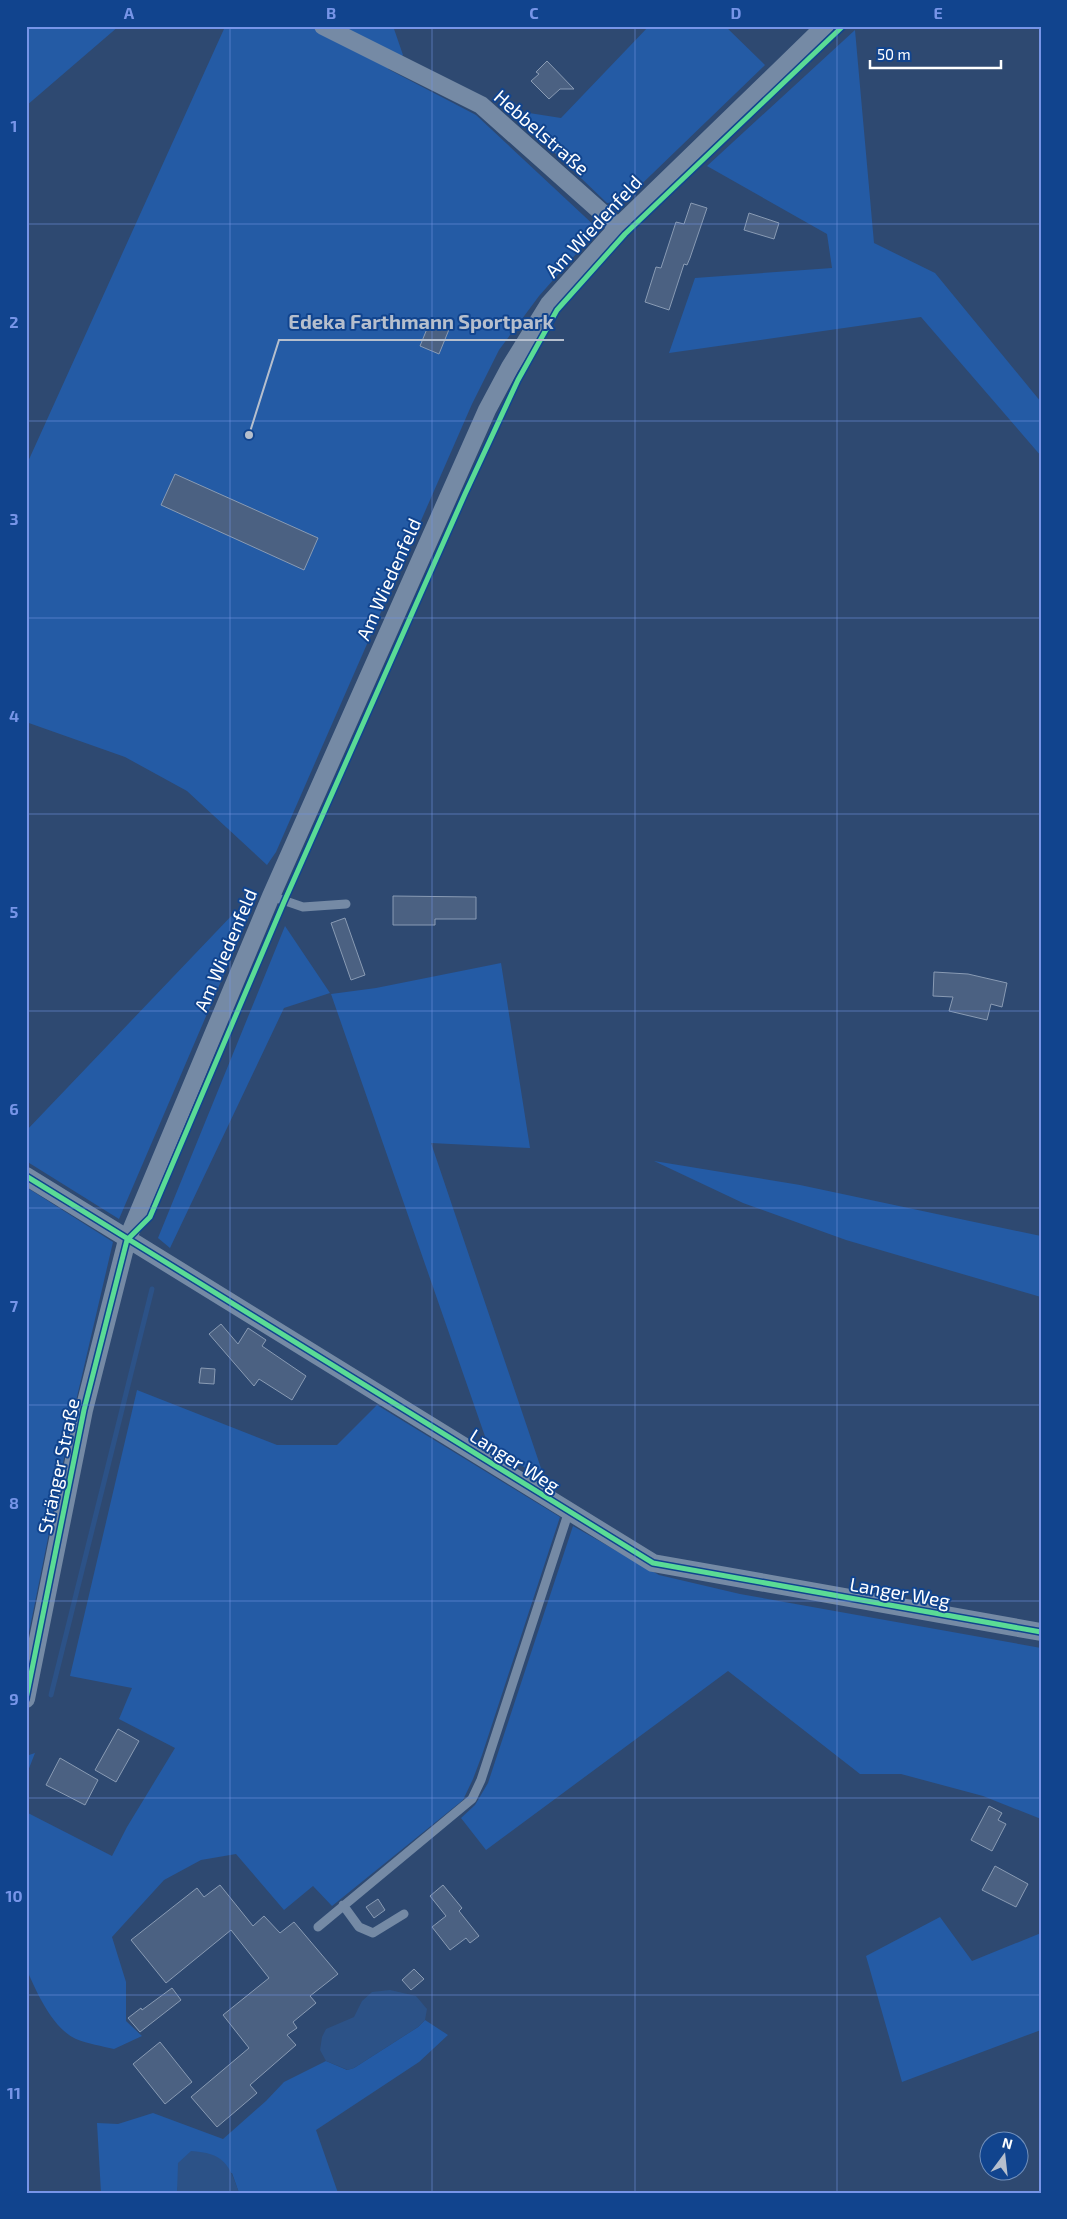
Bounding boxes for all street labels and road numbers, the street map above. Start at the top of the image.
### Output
street label: Hebbelstraße [490,84,594,180]
street label: Am Wiedenfeld [540,170,646,282]
street label: Am Wiedenfeld [351,514,425,644]
street label: Am Wiedenfeld [189,885,261,1015]
street label: Stränger Straße [32,1396,84,1536]
street label: Langer Weg [466,1423,565,1497]
street label: Langer Weg [848,1572,952,1612]

